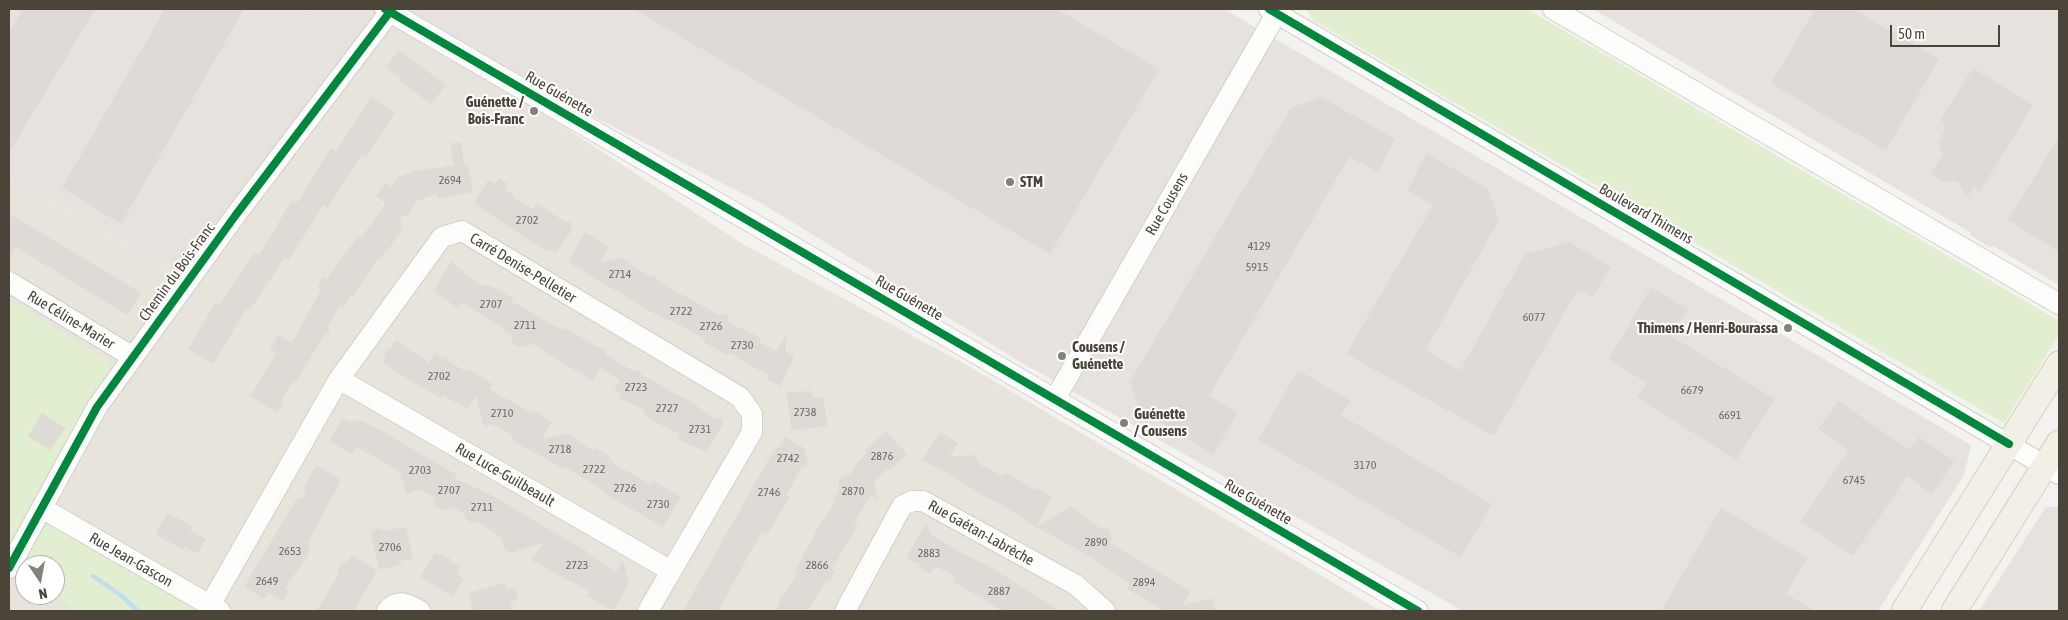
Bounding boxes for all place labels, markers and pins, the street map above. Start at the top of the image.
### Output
place label: Guénette / Bois-Franc [465,93,524,128]
marker: Guénette / Bois-Franc [528,105,540,117]
place label: STM [1020,173,1043,191]
marker: STM [1004,176,1016,188]
place label: Thimens / Henri-Bourassa [1637,319,1778,337]
marker: Thimens / Henri-Bourassa [1782,322,1794,334]
place label: Cousens / Guénette [1072,338,1125,373]
marker: Cousens / Guénette [1056,350,1068,362]
place label: Guénette / Cousens [1134,405,1187,440]
marker: Guénette / Cousens [1118,417,1130,429]

